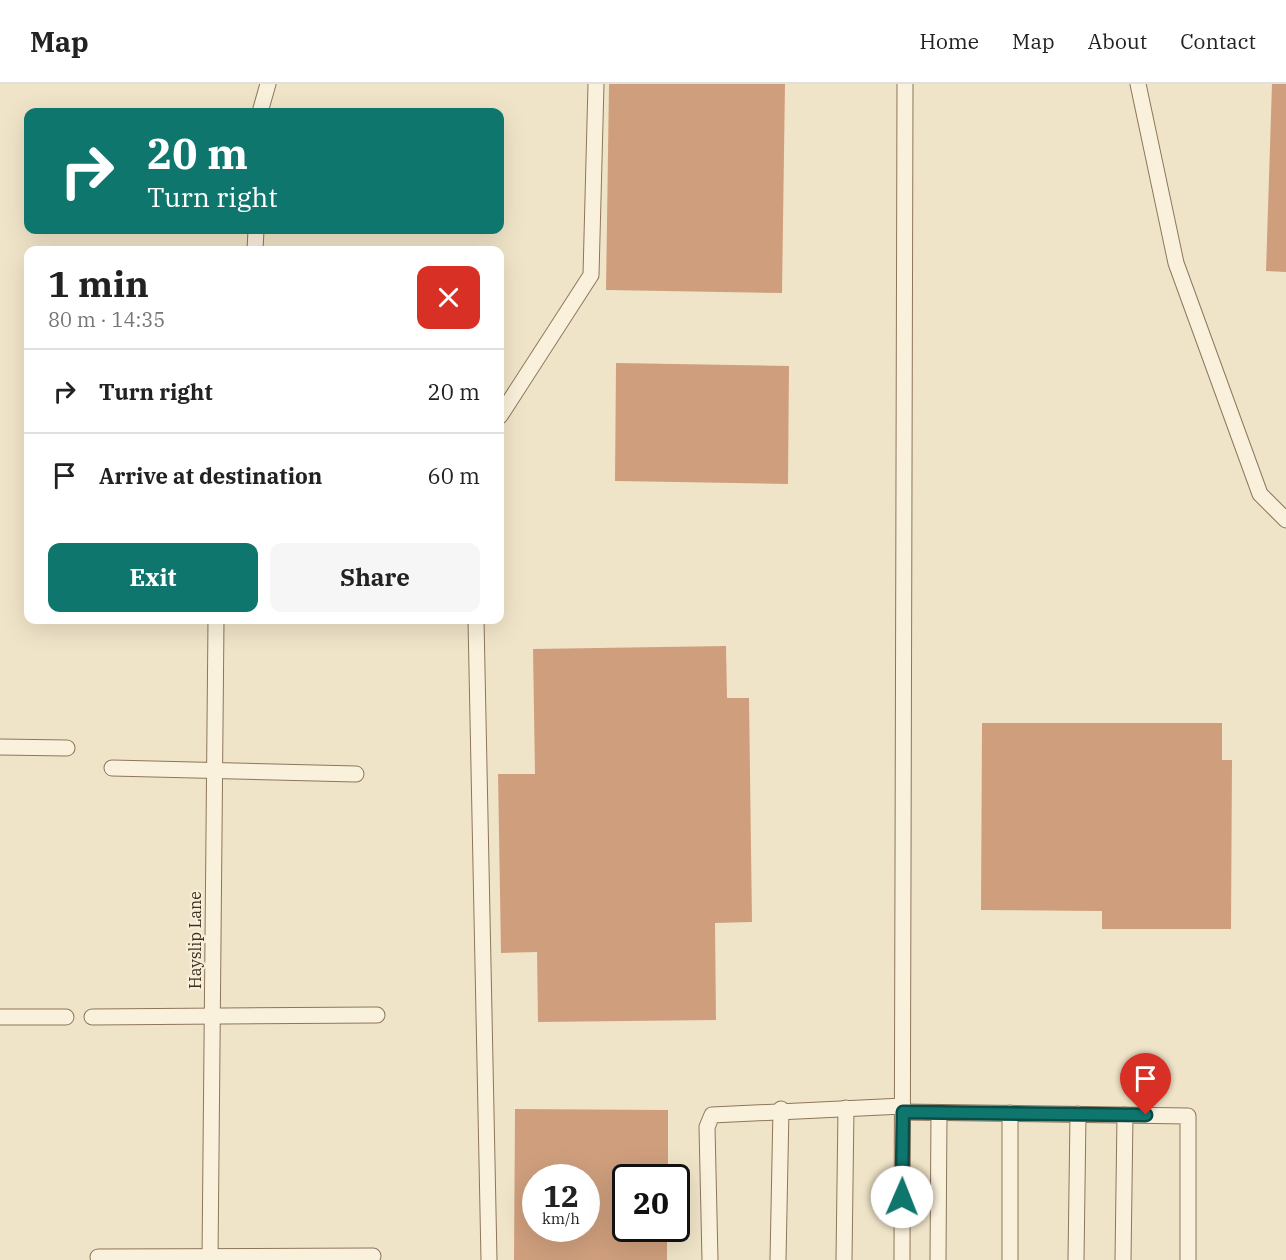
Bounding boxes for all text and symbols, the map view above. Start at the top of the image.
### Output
text: Map [30,23,89,60]
text: Home [919,27,979,55]
text: Map [1012,27,1055,55]
text: About [1088,27,1147,55]
text: Contact [1180,27,1256,55]
text: 20 m [147,126,248,181]
icon: right [48,132,126,210]
text: Turn right [147,179,278,214]
text: 1 min [48,260,149,307]
button: close [417,266,480,329]
text: 80 m · 14:35 [48,306,165,333]
icon: right [48,375,81,408]
text: Turn right [99,377,213,406]
text: 20 m [428,377,480,406]
icon: arrive [48,459,81,492]
text: Arrive at destination [99,461,322,490]
text: 60 m [428,461,480,490]
button: Exit [48,543,258,612]
button: Share [270,543,480,612]
street label: Hayslip Lane [185,891,205,989]
pin [1120,1053,1171,1115]
icon: arrive [1129,1062,1162,1095]
speed limit sign: 20 [612,1164,690,1242]
position arrow [870,1165,934,1229]
text: 12 [543,1176,579,1215]
text: km/h [542,1209,580,1228]

